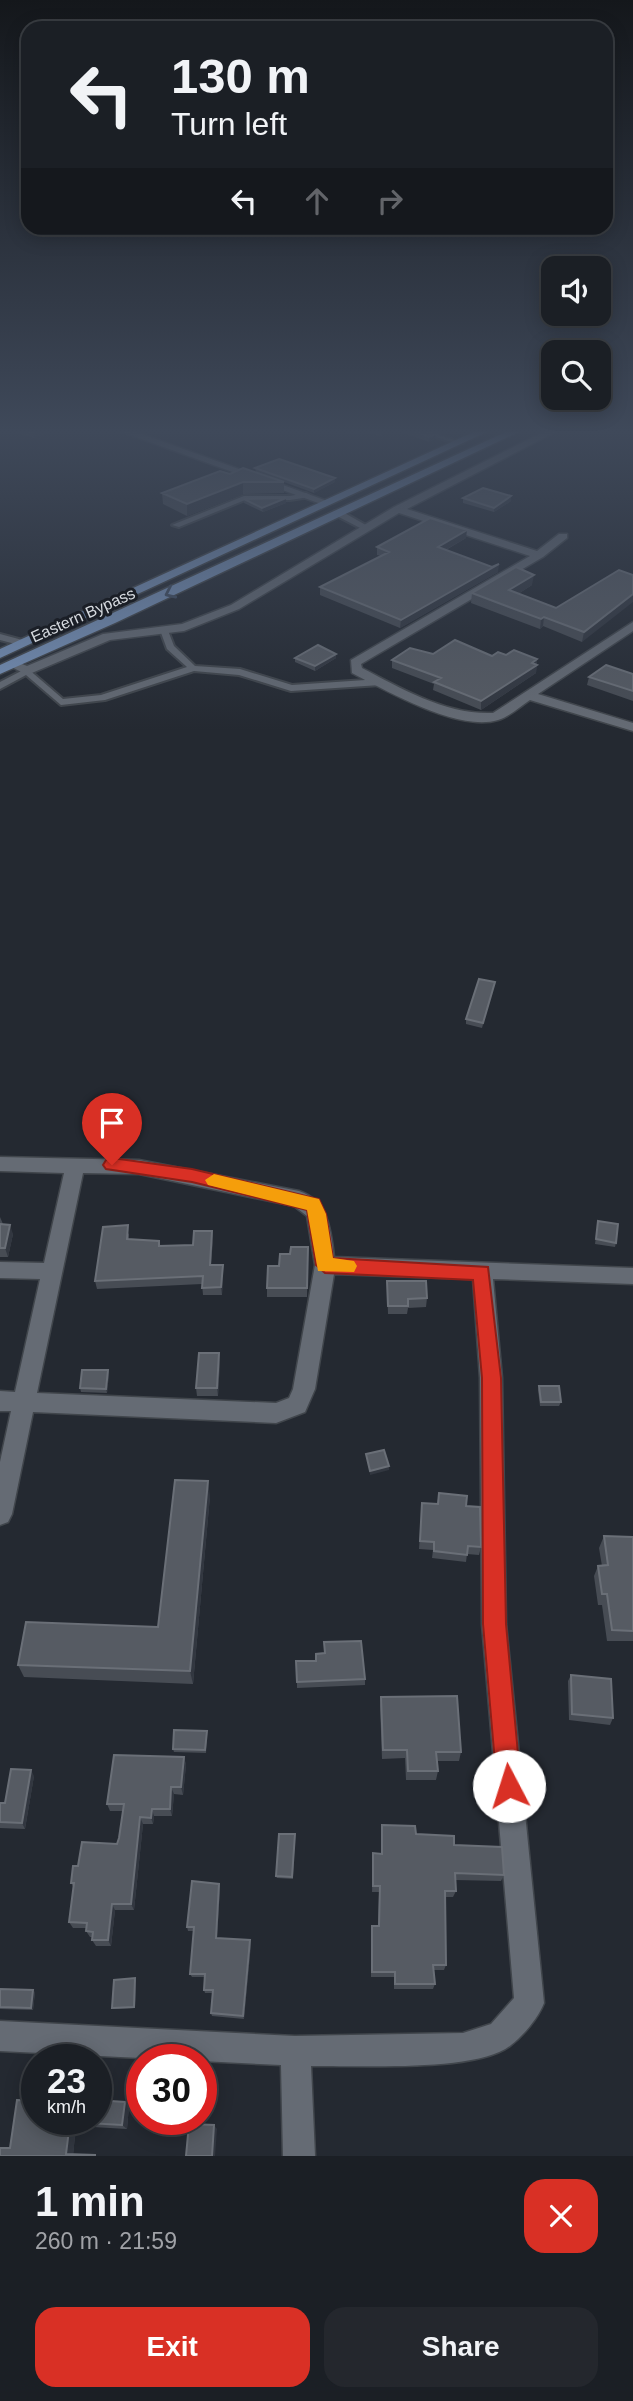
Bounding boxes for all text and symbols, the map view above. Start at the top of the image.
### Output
icon: left [56,49,147,140]
text: 130 m [171,49,310,103]
text: Turn left [171,106,287,142]
icon: left [225,182,263,220]
icon: ahead [298,182,336,220]
icon: right [371,182,409,220]
map controls [541,256,611,410]
button: sound [541,256,611,326]
button: search [541,340,611,410]
street label: Eastern Bypass [28,584,138,646]
one-way arrow [165,585,177,599]
pin [82,1093,142,1165]
icon: arrive [93,1104,131,1142]
position arrow [472,1749,546,1823]
speed limit sign: 30 [126,2044,217,2135]
text: 23 [47,2061,86,2100]
text: km/h [47,2097,86,2117]
text: 1 min [35,2178,145,2225]
button: close [524,2179,598,2253]
text: 260 m · 21:59 [35,2228,177,2254]
button: Exit [35,2307,310,2387]
button: Share [324,2307,598,2387]

